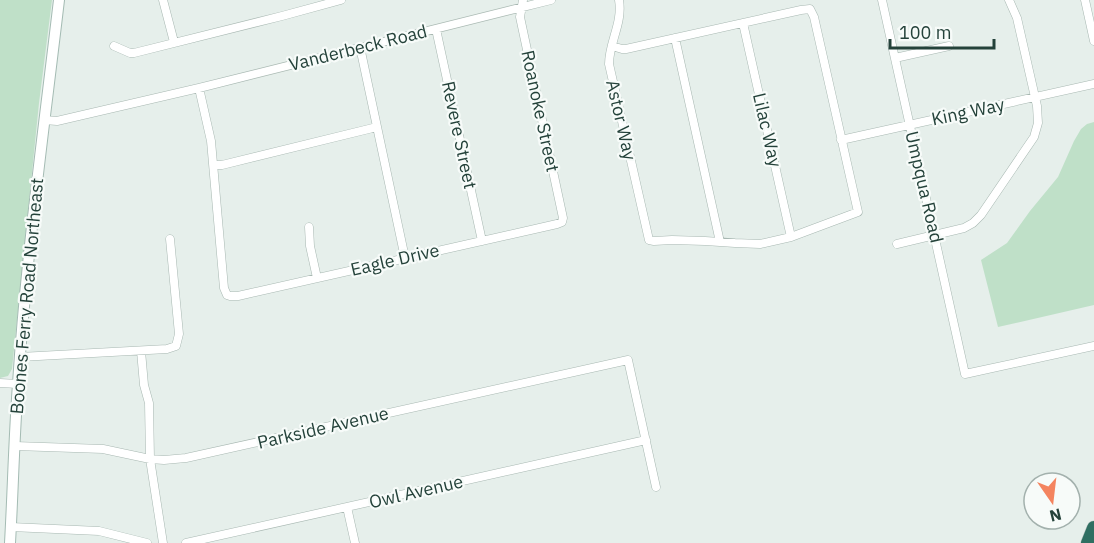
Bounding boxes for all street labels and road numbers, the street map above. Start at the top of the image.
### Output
street label: Vanderbeck Road [286,19,429,76]
street label: Roanoke Street [516,48,565,174]
street label: Astor Way [601,77,642,162]
street label: Revere Street [437,79,482,191]
street label: Lilac Way [748,90,787,169]
street label: King Way [929,93,1007,130]
street label: Umpqua Road [900,129,949,245]
street label: Boones Ferry Road Northeast [5,177,48,415]
street label: Eagle Drive [348,238,442,281]
street label: Parkside Avenue [255,401,391,454]
street label: Owl Avenue [367,470,465,513]

